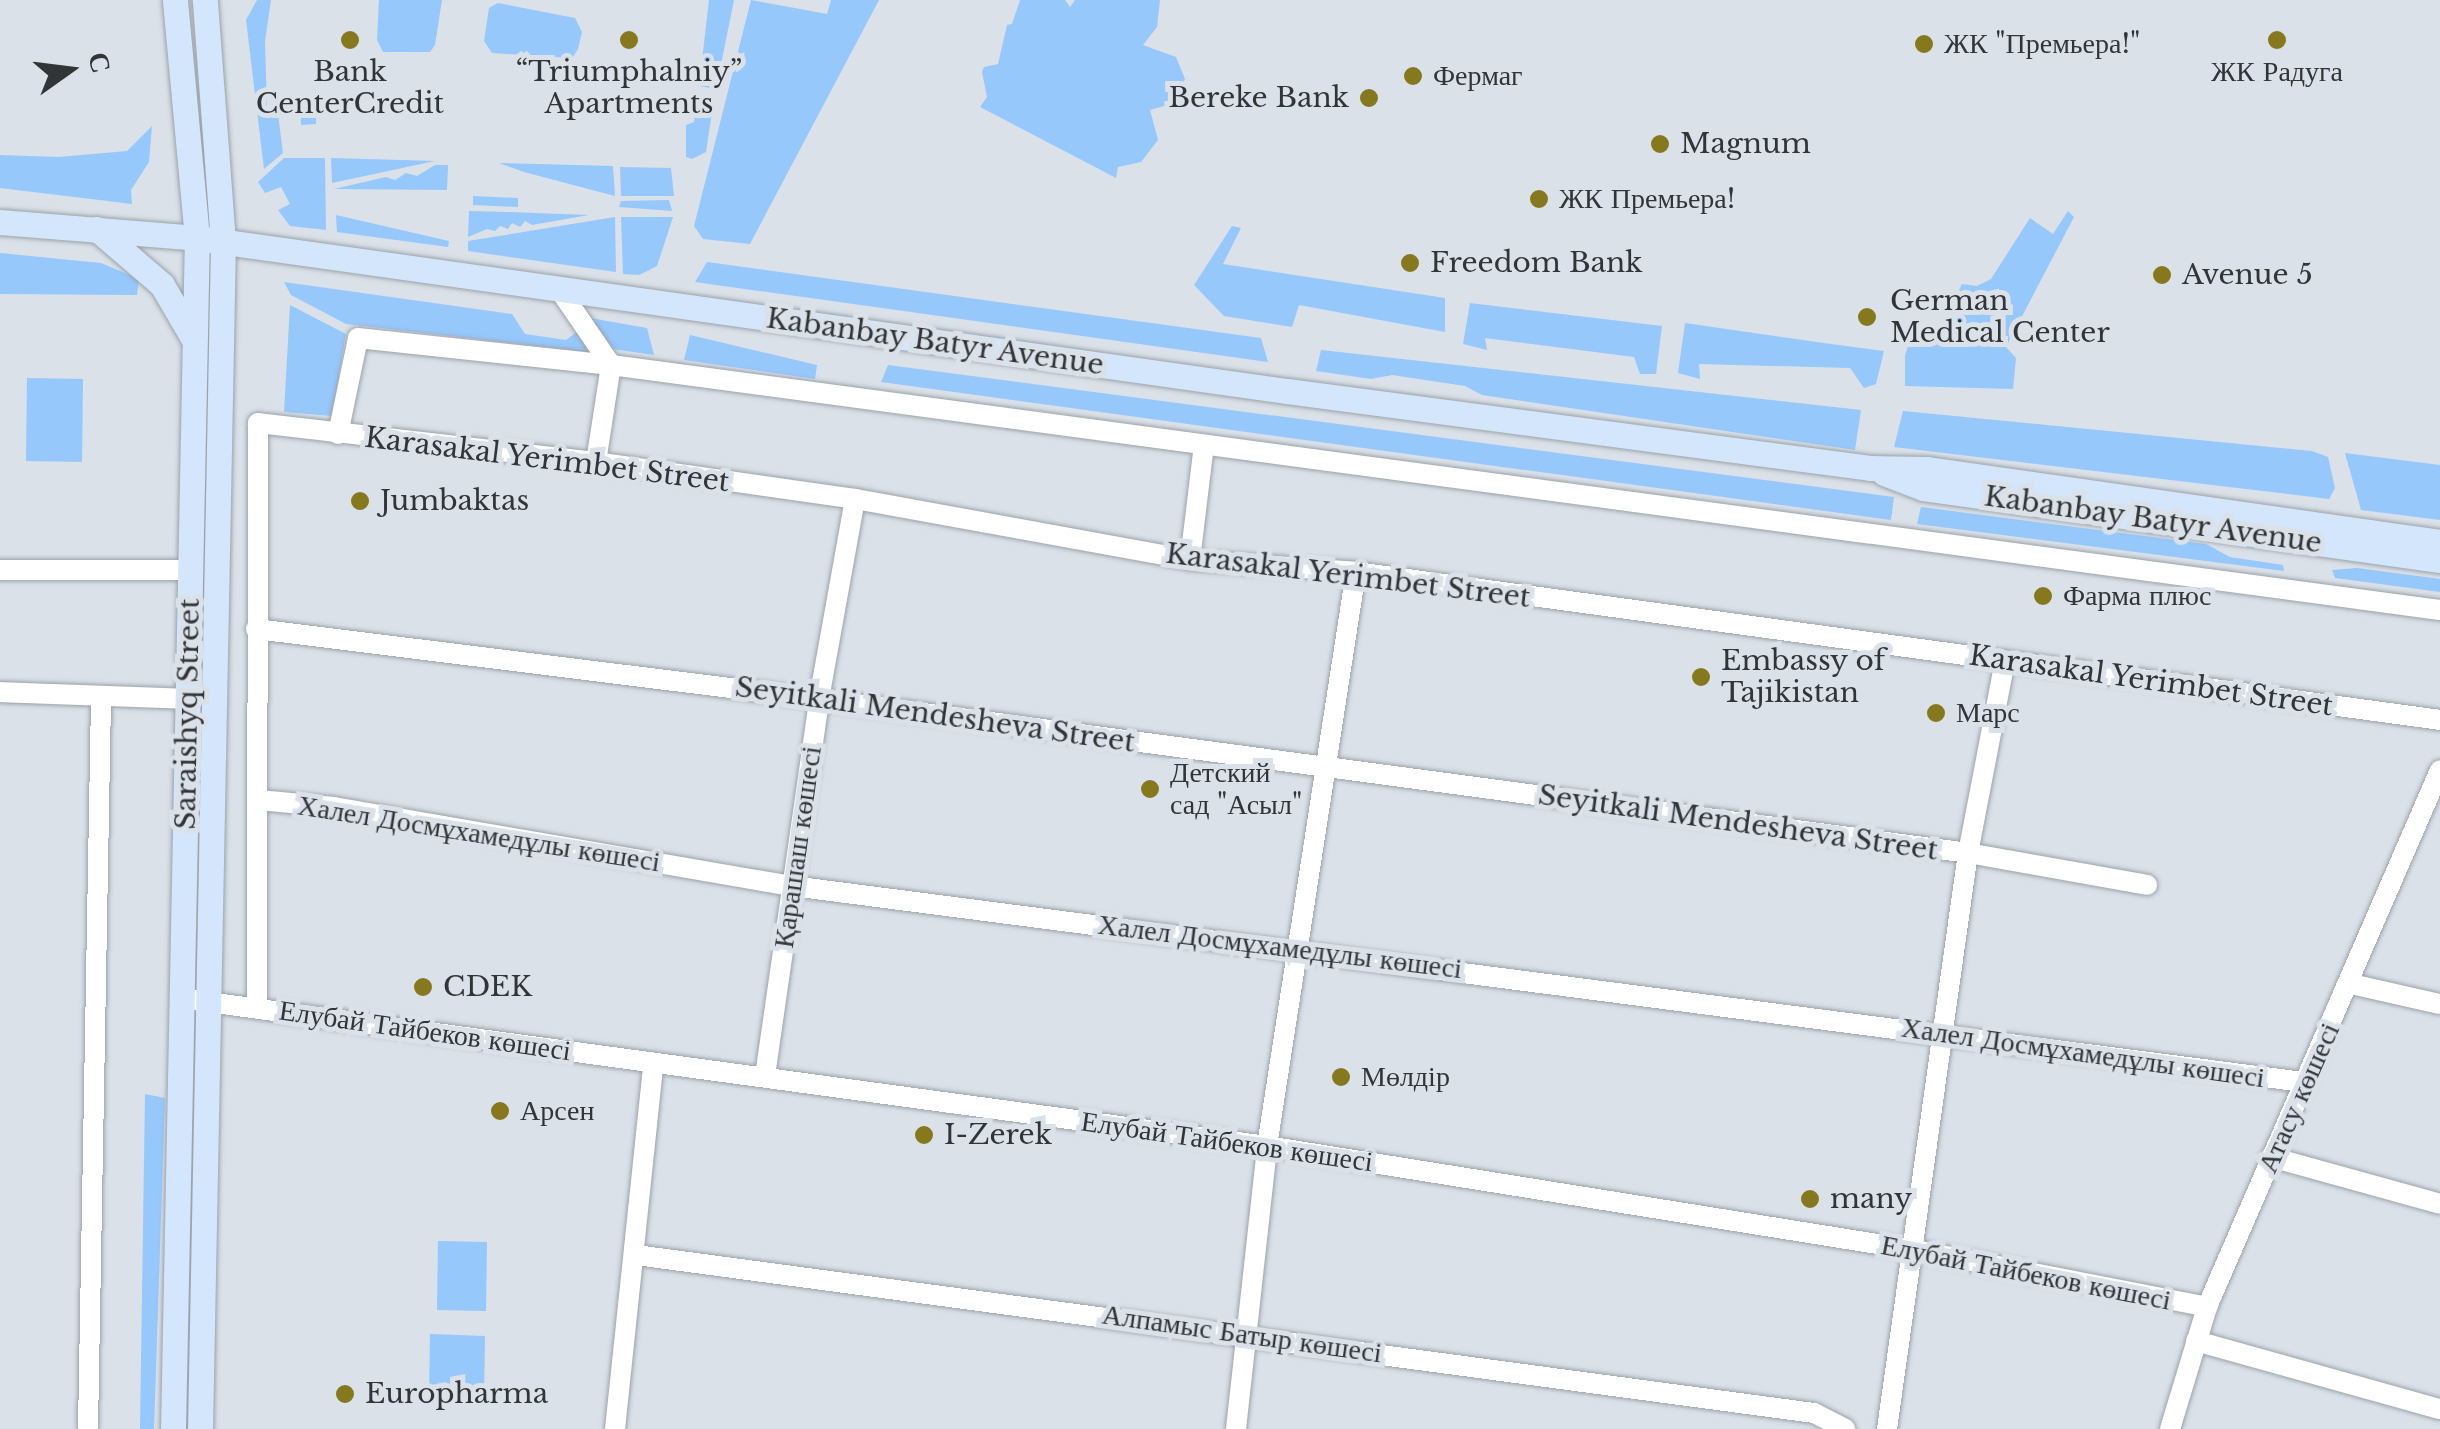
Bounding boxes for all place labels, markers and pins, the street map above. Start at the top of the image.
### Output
place label: ЖК "Премьера!" [1944,27,2141,61]
marker: Bank CenterCredit [339,29,361,51]
marker: “Triumphalniy” Apartments [618,29,640,51]
marker: ЖК Радуга [2266,29,2288,51]
marker: ЖК "Премьера!" [1913,33,1935,55]
place label: Bank CenterCredit [256,55,444,121]
place label: “Triumphalniy” Apartments [516,55,742,121]
place label: ЖК Радуга [2211,55,2343,89]
place label: Фермаг [1433,59,1523,93]
marker: Фермаг [1402,65,1424,87]
place label: Bereke Bank [1169,81,1349,115]
marker: Bereke Bank [1358,87,1380,109]
place label: Magnum [1680,127,1811,161]
marker: Magnum [1649,133,1671,155]
place label: ЖК Премьера! [1559,182,1735,216]
marker: ЖК Премьера! [1528,188,1550,210]
place label: Freedom Bank [1430,246,1642,280]
marker: Freedom Bank [1399,252,1421,274]
place label: Avenue 5 [2182,258,2313,292]
marker: Avenue 5 [2151,264,2173,286]
place label: German Medical Center [1890,284,2110,350]
marker: German Medical Center [1854,304,1880,330]
place label: Jumbaktas [380,484,529,518]
marker: Jumbaktas [349,490,371,512]
place label: Фарма плюс [2063,579,2211,613]
marker: Фарма плюс [2032,585,2054,607]
place label: Embassy of Tajikistan [1721,644,1886,710]
marker: Embassy of Tajikistan [1690,666,1712,688]
place label: Марс [1956,696,2020,730]
marker: Марс [1925,702,1947,724]
place label: Детский сад "Асыл" [1170,756,1303,822]
marker: Детский сад "Асыл" [1139,778,1161,800]
place label: CDEK [443,970,532,1004]
marker: CDEK [412,976,434,998]
place label: Мөлдір [1361,1060,1450,1094]
marker: Мөлдір [1330,1066,1352,1088]
place label: Арсен [520,1094,594,1128]
marker: Арсен [489,1100,511,1122]
place label: I-Zerek [944,1118,1052,1152]
marker: I-Zerek [913,1124,935,1146]
place label: many [1830,1182,1912,1216]
marker: many [1799,1188,1821,1210]
place label: Europharma [365,1377,548,1411]
marker: Europharma [334,1383,356,1405]

